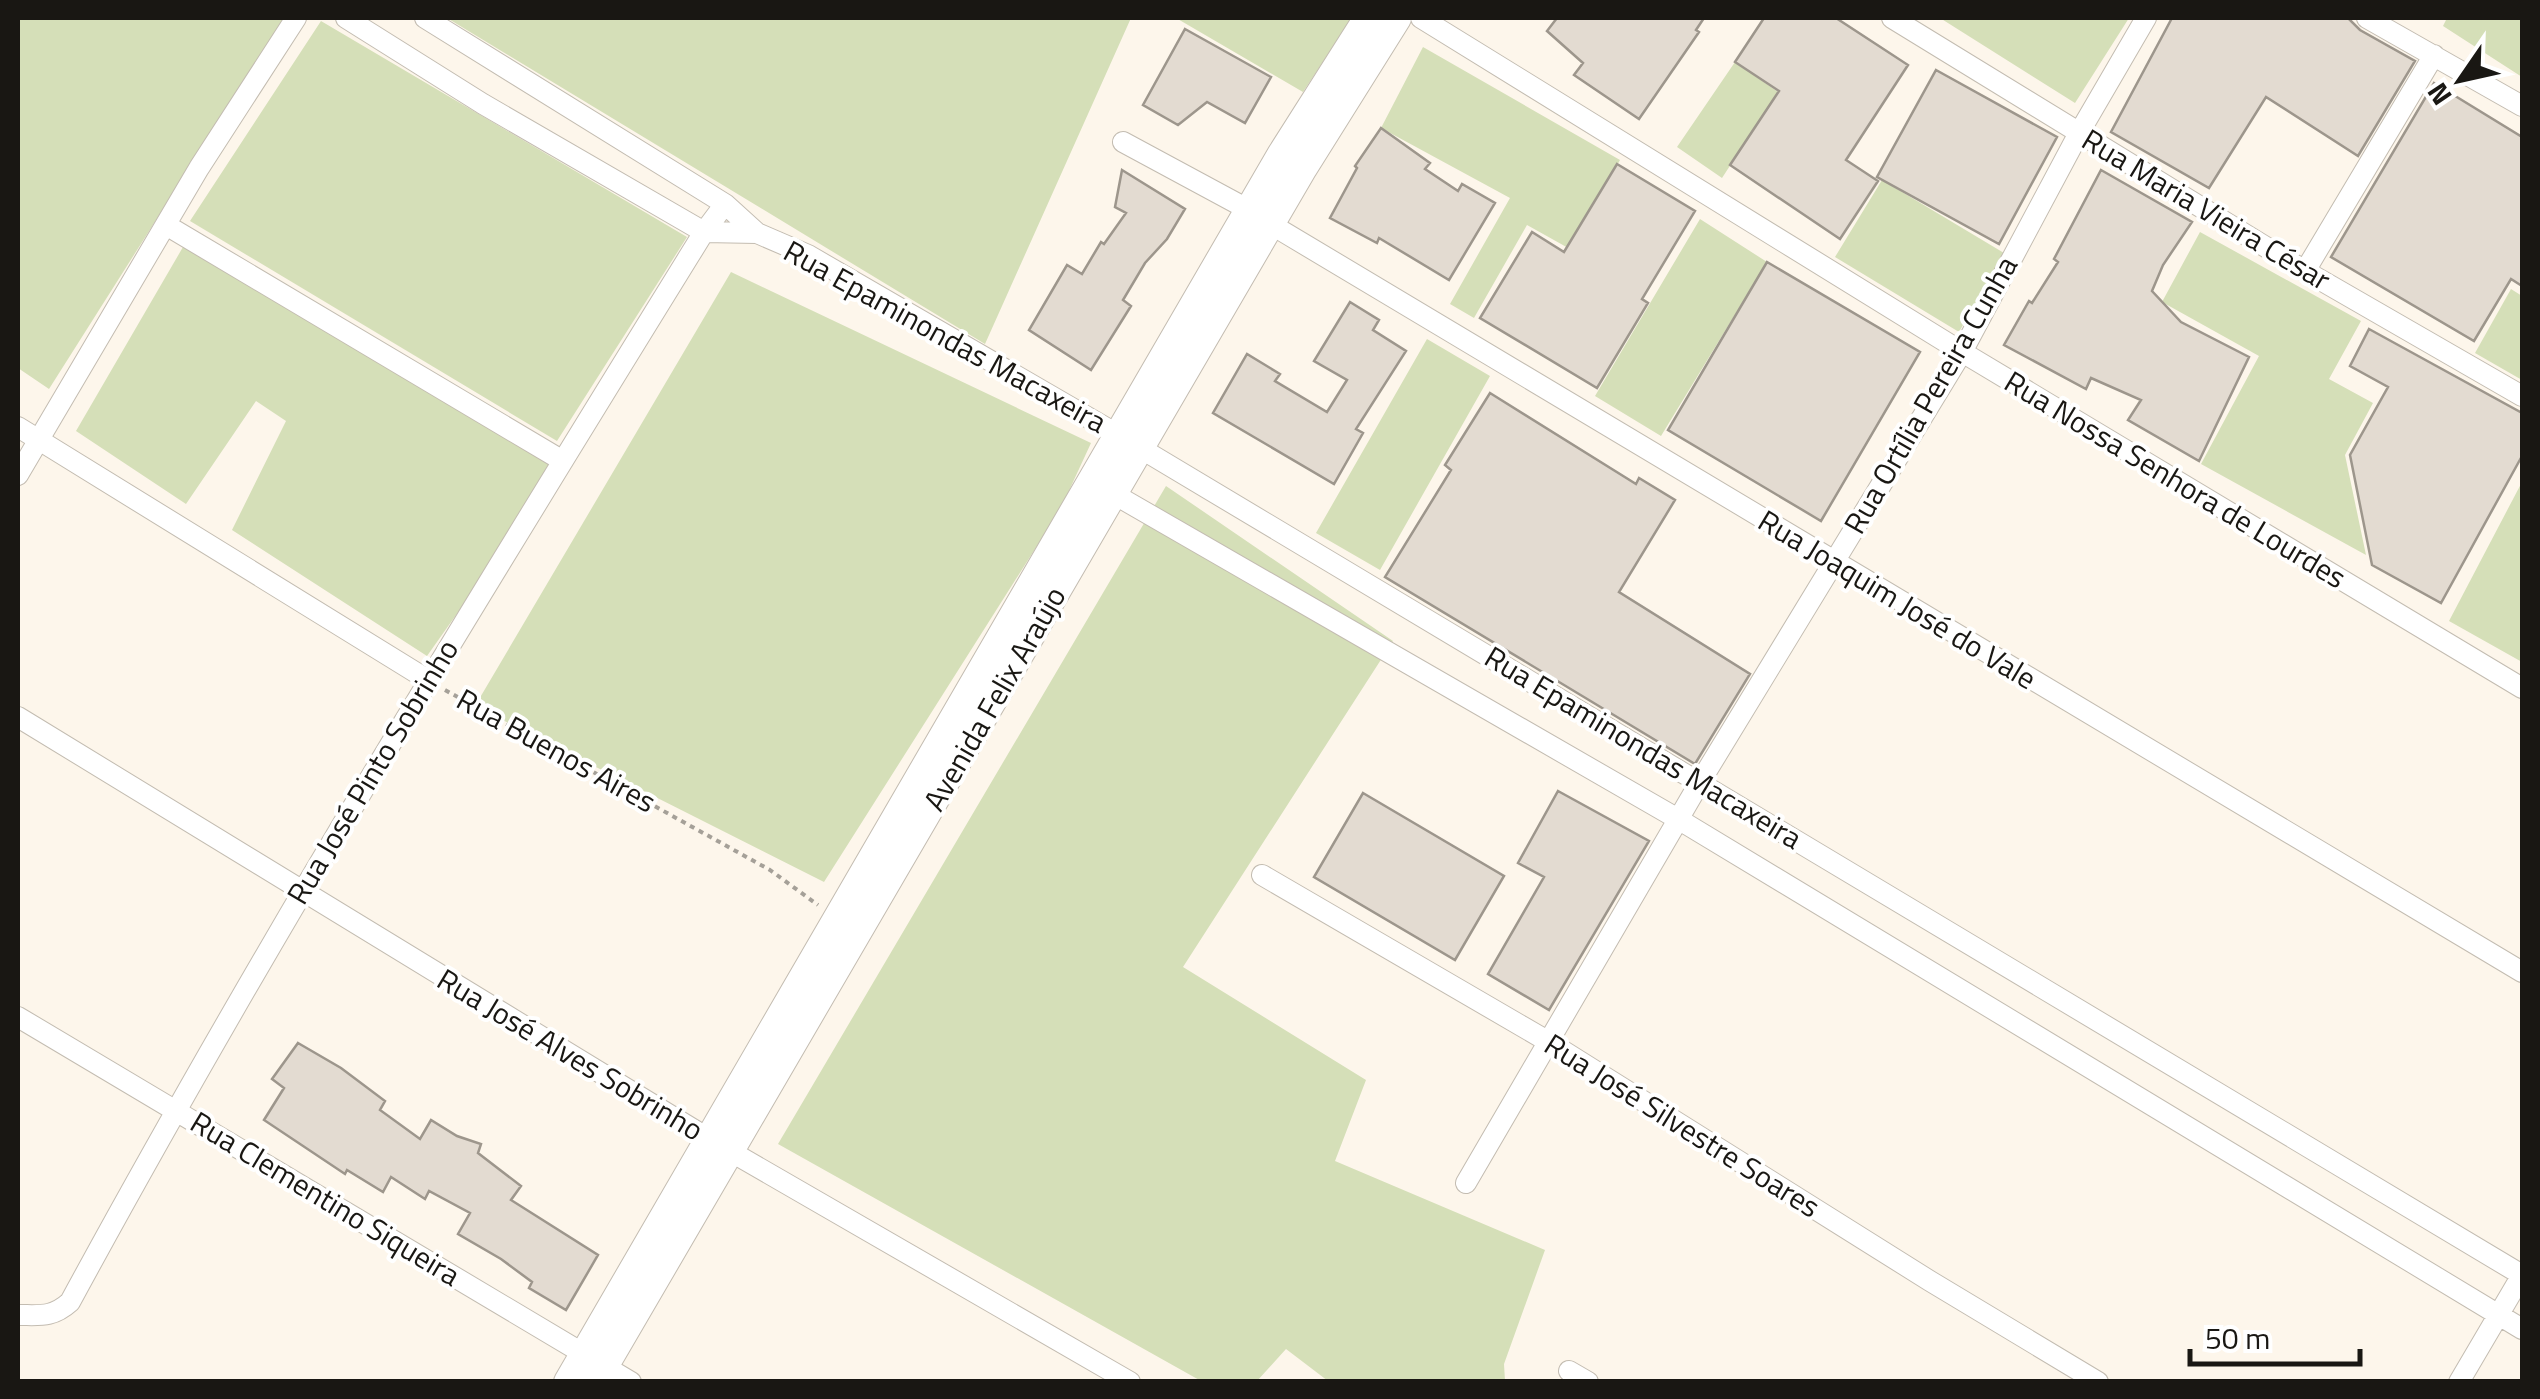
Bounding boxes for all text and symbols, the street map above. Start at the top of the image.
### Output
north arrow [2410,30,2510,130]
text: N [2416,74,2462,114]
street label: Rua Maria Vieira César [2073,117,2340,302]
street label: Rua Epaminondas Macaxeira [775,228,1115,444]
street label: Rua Ortília Pereira Cunha [1832,247,2029,542]
street label: Rua Nossa Senhora de Lourdes [1996,359,2355,600]
street label: Rua Joaquim José do Vale [1750,498,2045,701]
street label: Avenida Felix Araújo [911,578,1077,819]
street label: Rua José Pinto Sobrinho [275,630,470,913]
street label: Rua Epaminondas Macaxeira [1476,634,1811,860]
street label: Rua Buenos Aires [448,676,665,824]
street label: Rua José Alves Sobrinho [429,956,712,1152]
street label: Rua José Silvestre Soares [1536,1021,1829,1229]
street label: Rua Clementino Siqueira [182,1099,469,1297]
scale bar [2190,1304,2360,1366]
text: 50 m [2205,1315,2270,1361]

